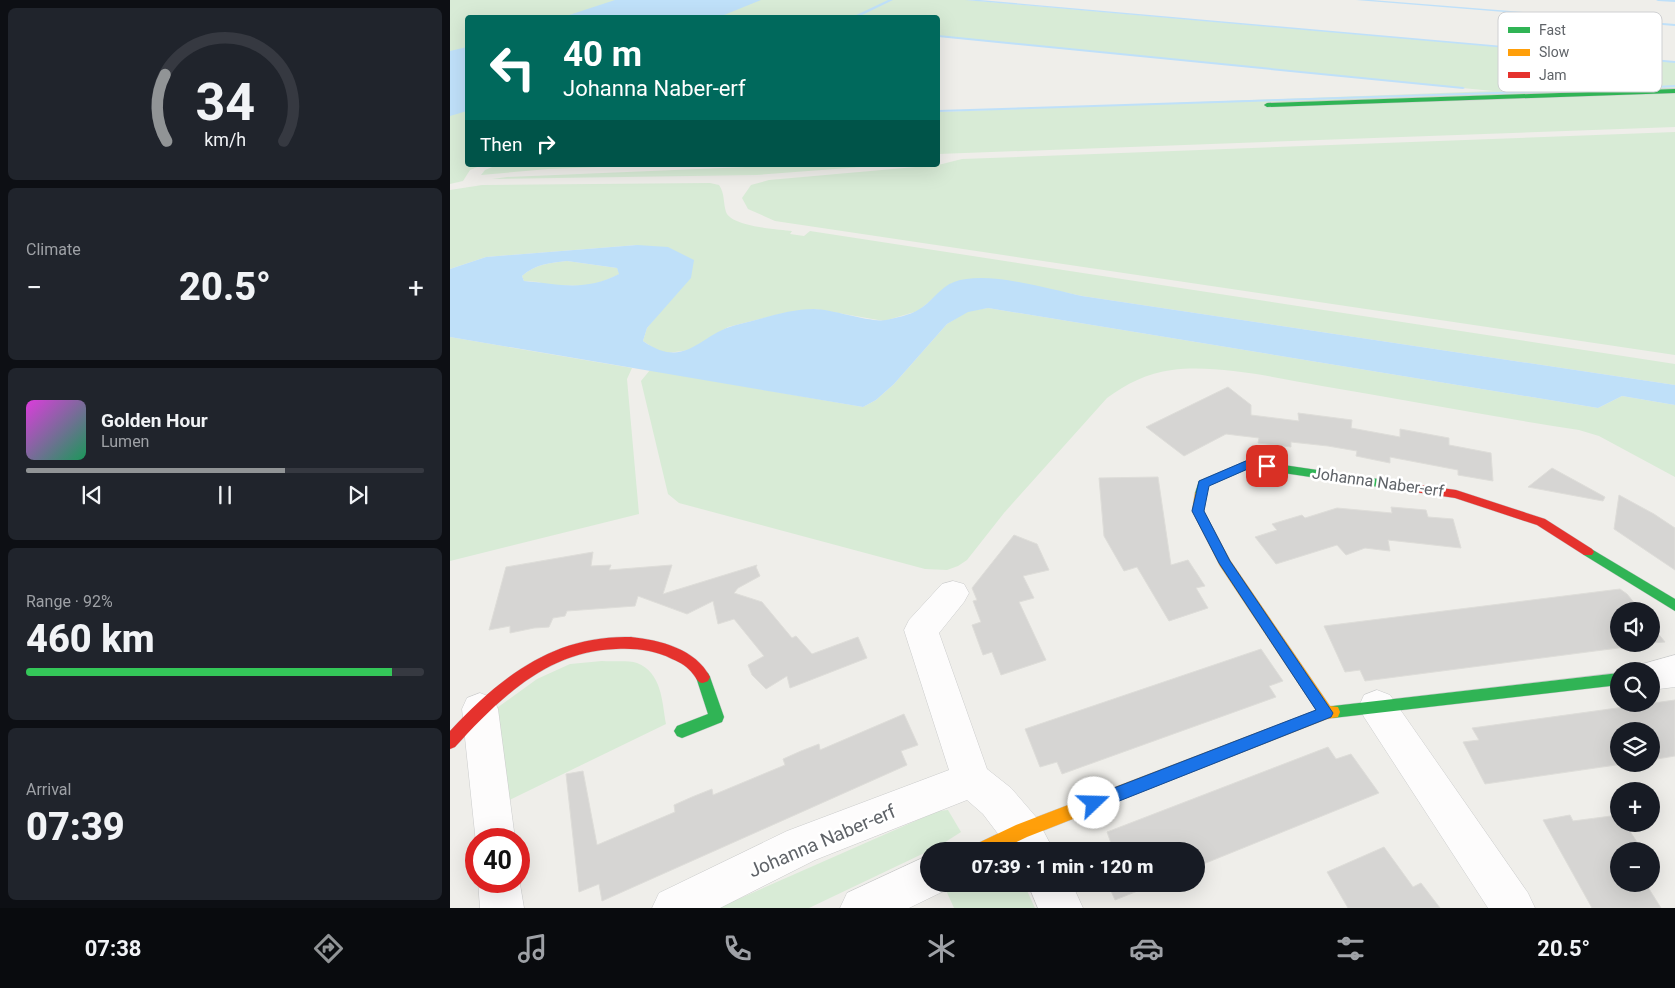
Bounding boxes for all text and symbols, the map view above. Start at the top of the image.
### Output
legend [1498,12,1662,92]
text: Fast [1539,22,1566,38]
text: 40 m [563,34,642,75]
icon: left [480,35,545,100]
text: Slow [1539,44,1570,60]
text: Jam [1539,67,1567,83]
text: 34 [195,72,255,133]
text: Johanna Naber-erf [563,76,746,101]
text: km/h [204,129,246,150]
icon: right [532,130,560,158]
text: Then [480,133,522,156]
text: Climate [26,240,81,259]
text: 20.5° [179,265,271,309]
text: − [26,271,42,304]
text: + [408,271,424,304]
text: Golden Hour [101,409,208,432]
text: Lumen [101,432,149,451]
pin [1246,445,1288,487]
icon: arrive [1253,452,1281,480]
street label: Johanna Naber-erf [1311,463,1446,501]
icon: previous [78,481,106,509]
icon: pause [211,481,239,509]
icon: next [344,481,372,509]
text: Range · 92% [26,592,113,611]
map controls [1610,602,1660,892]
button: sound [1610,602,1660,652]
text: 460 km [26,617,155,661]
button: search [1610,662,1660,712]
button: layers [1610,722,1660,772]
position arrow [1067,776,1119,828]
text: Arrival [26,780,71,799]
button: + [1610,782,1660,832]
street label: Johanna Naber-erf [745,799,899,882]
text: 07:39 [26,805,125,849]
speed limit sign: 40 [465,828,530,893]
button: − [1610,842,1660,892]
text: 07:39 · 1 min · 120 m [971,855,1154,878]
icon: directions [311,931,346,966]
icon: music [515,931,550,966]
icon: phone [720,931,755,966]
icon: climate [924,931,959,966]
icon: car [1129,931,1164,966]
icon: filters [1333,931,1368,966]
text: 07:38 [85,936,141,961]
text: 20.5° [1537,936,1590,961]

